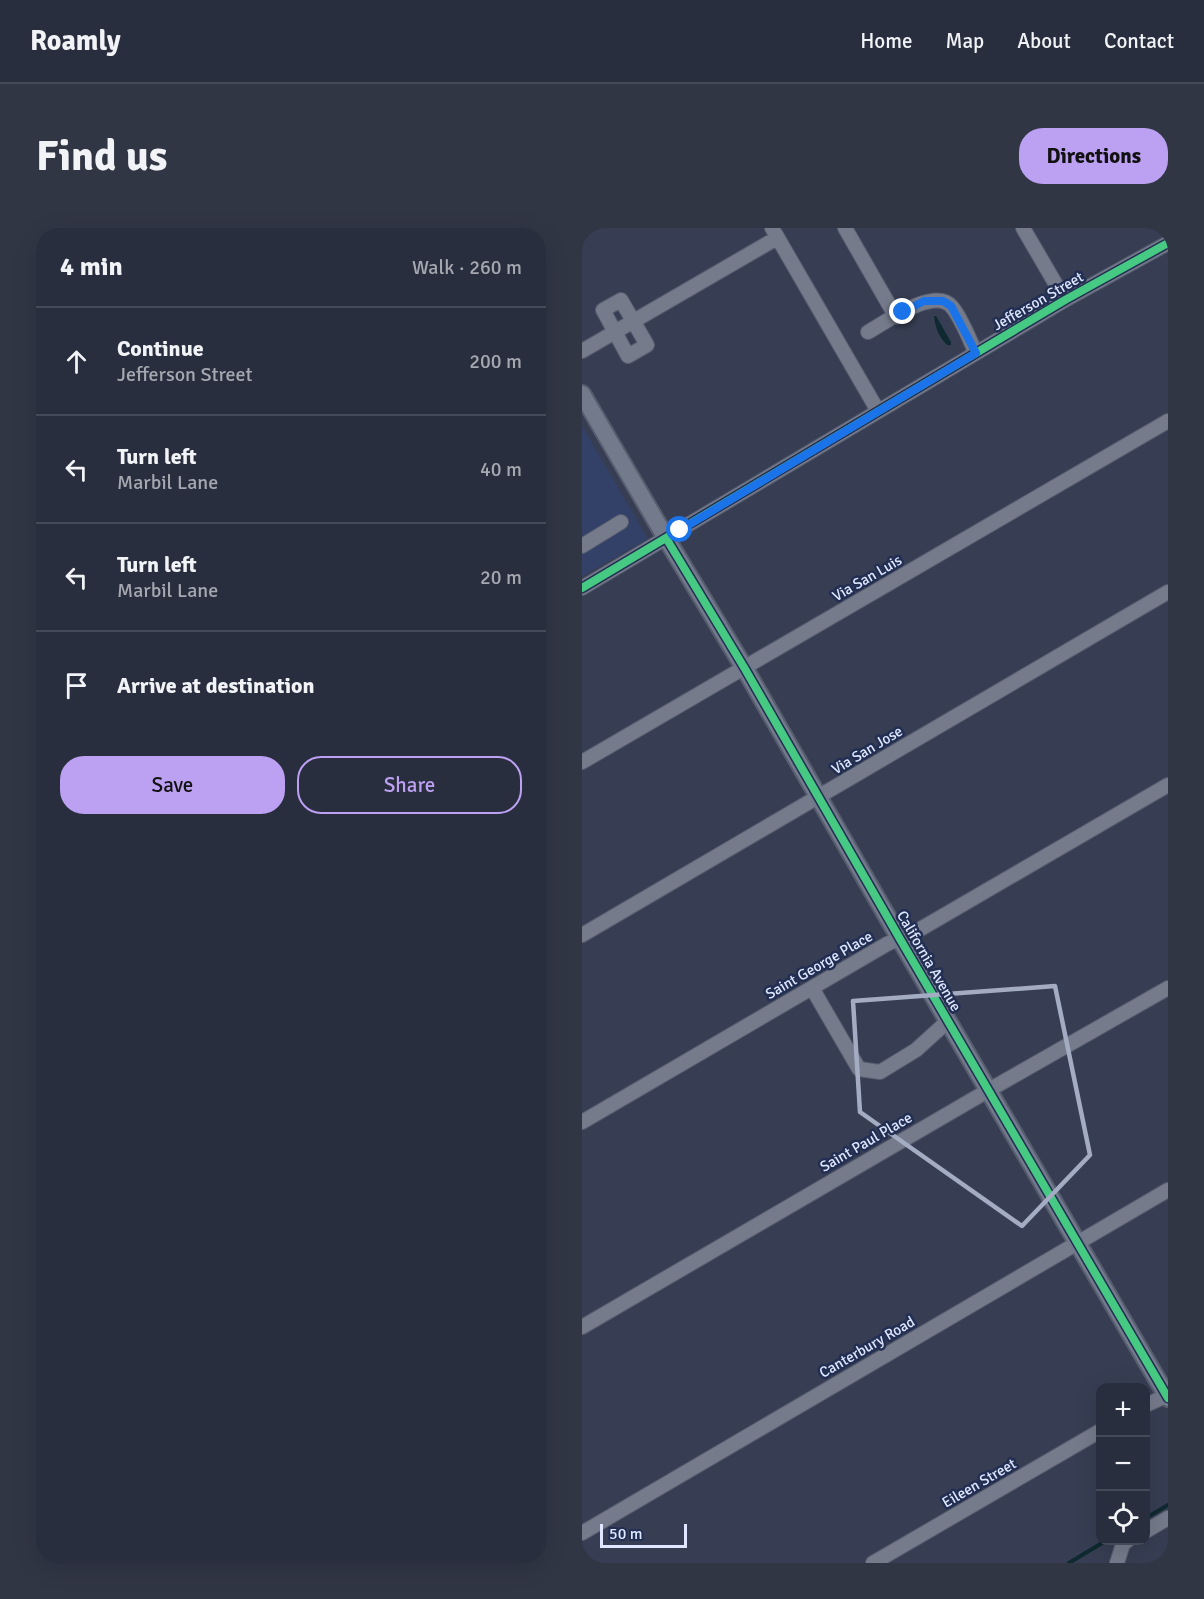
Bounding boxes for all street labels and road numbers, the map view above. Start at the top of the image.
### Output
street label: Jefferson Street [989,268,1087,334]
street label: Via San Luis [829,551,905,605]
street label: Via San Jose [828,722,906,778]
street label: California Avenue [893,907,965,1015]
street label: Saint George Place [762,927,876,1003]
street label: Saint Paul Place [817,1108,915,1176]
street label: Canterbury Road [816,1312,918,1382]
street label: Eileen Street [939,1455,1019,1511]

